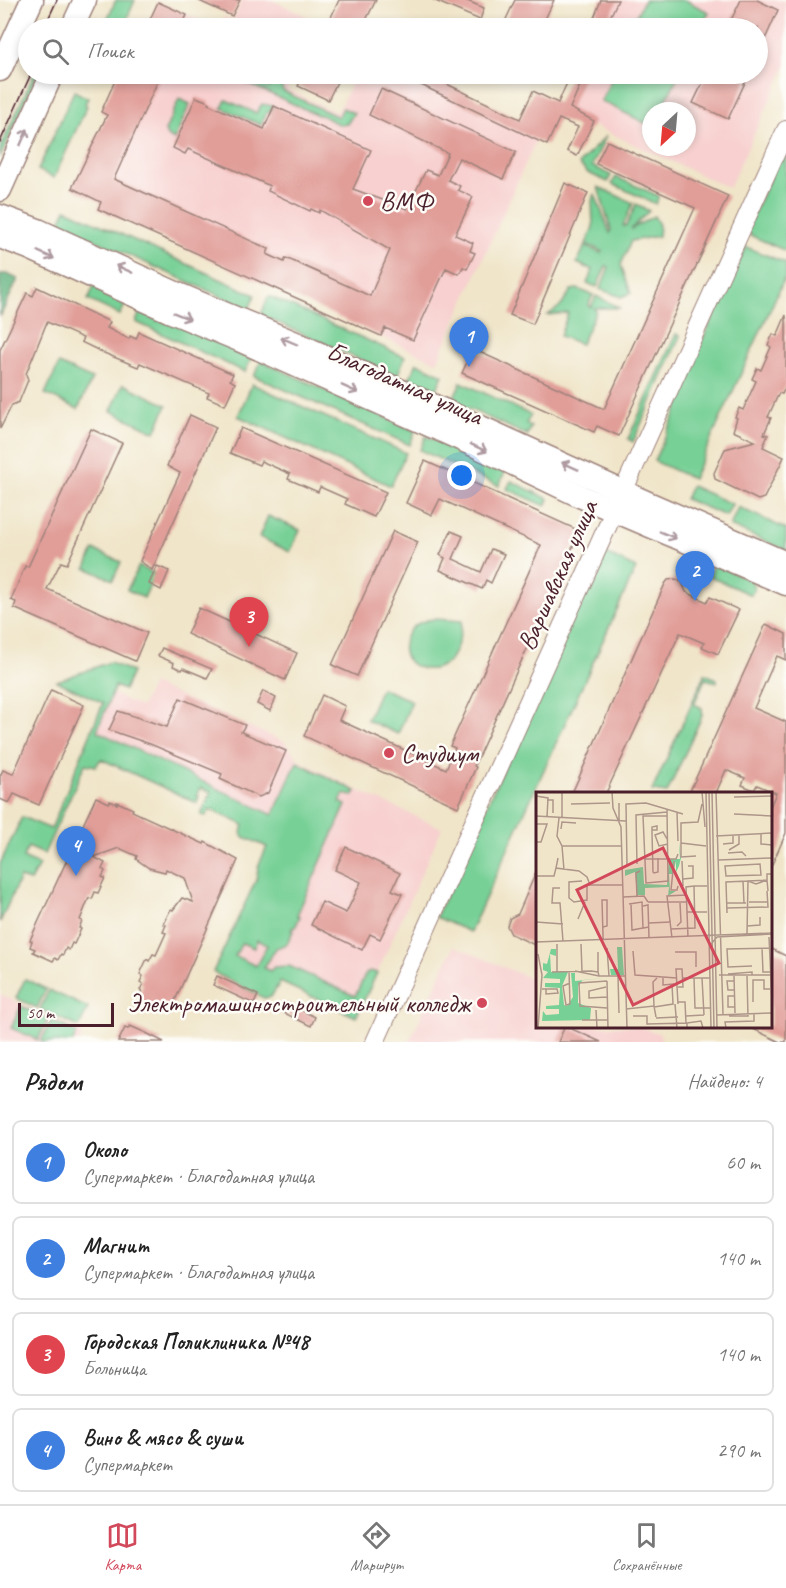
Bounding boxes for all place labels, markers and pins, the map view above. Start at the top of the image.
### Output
place label: ВМФ [380,185,435,218]
marker: ВМФ [361,194,375,208]
pin: 1 [450,318,488,367]
pin: 2 [676,552,714,601]
pin: 3 [230,598,268,647]
place label: Студиум [401,737,480,770]
marker: Студиум [382,746,396,760]
pin: 4 [56,826,96,876]
place label: Электромашиностроительный колледж [127,987,473,1020]
marker: Электромашиностроительный колледж [475,996,489,1010]

